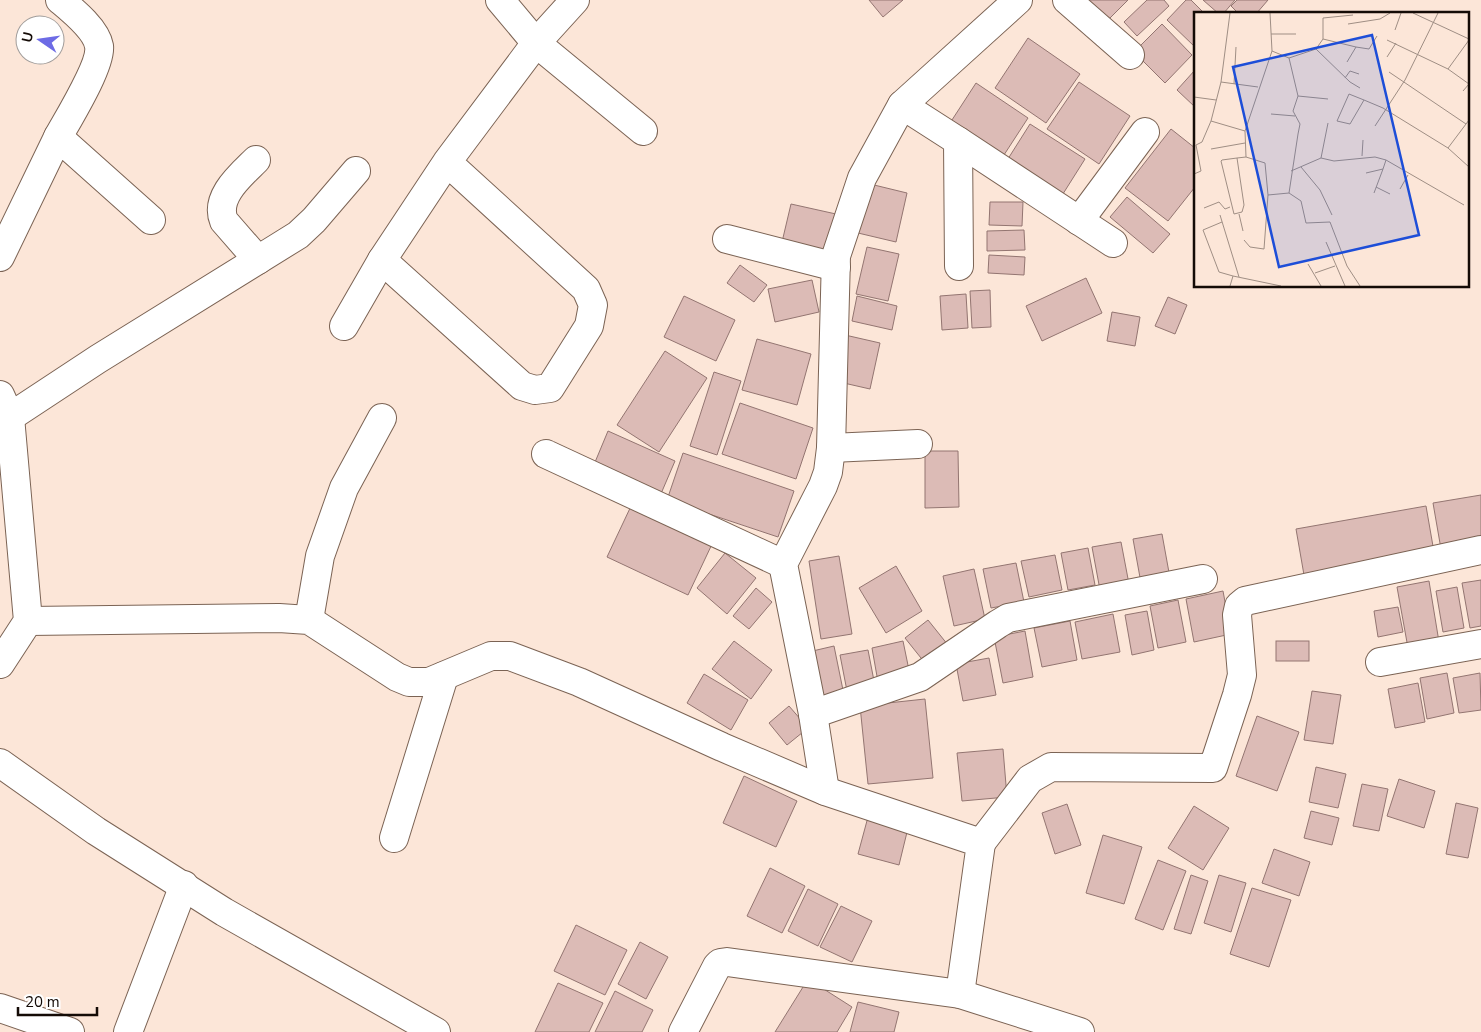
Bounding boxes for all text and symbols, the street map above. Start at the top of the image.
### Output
inset map [1194,12,1468,288]
north arrow [15,15,65,65]
text: U [17,30,38,44]
scale bar [18,984,96,1016]
text: 20 m [25,992,60,1012]

